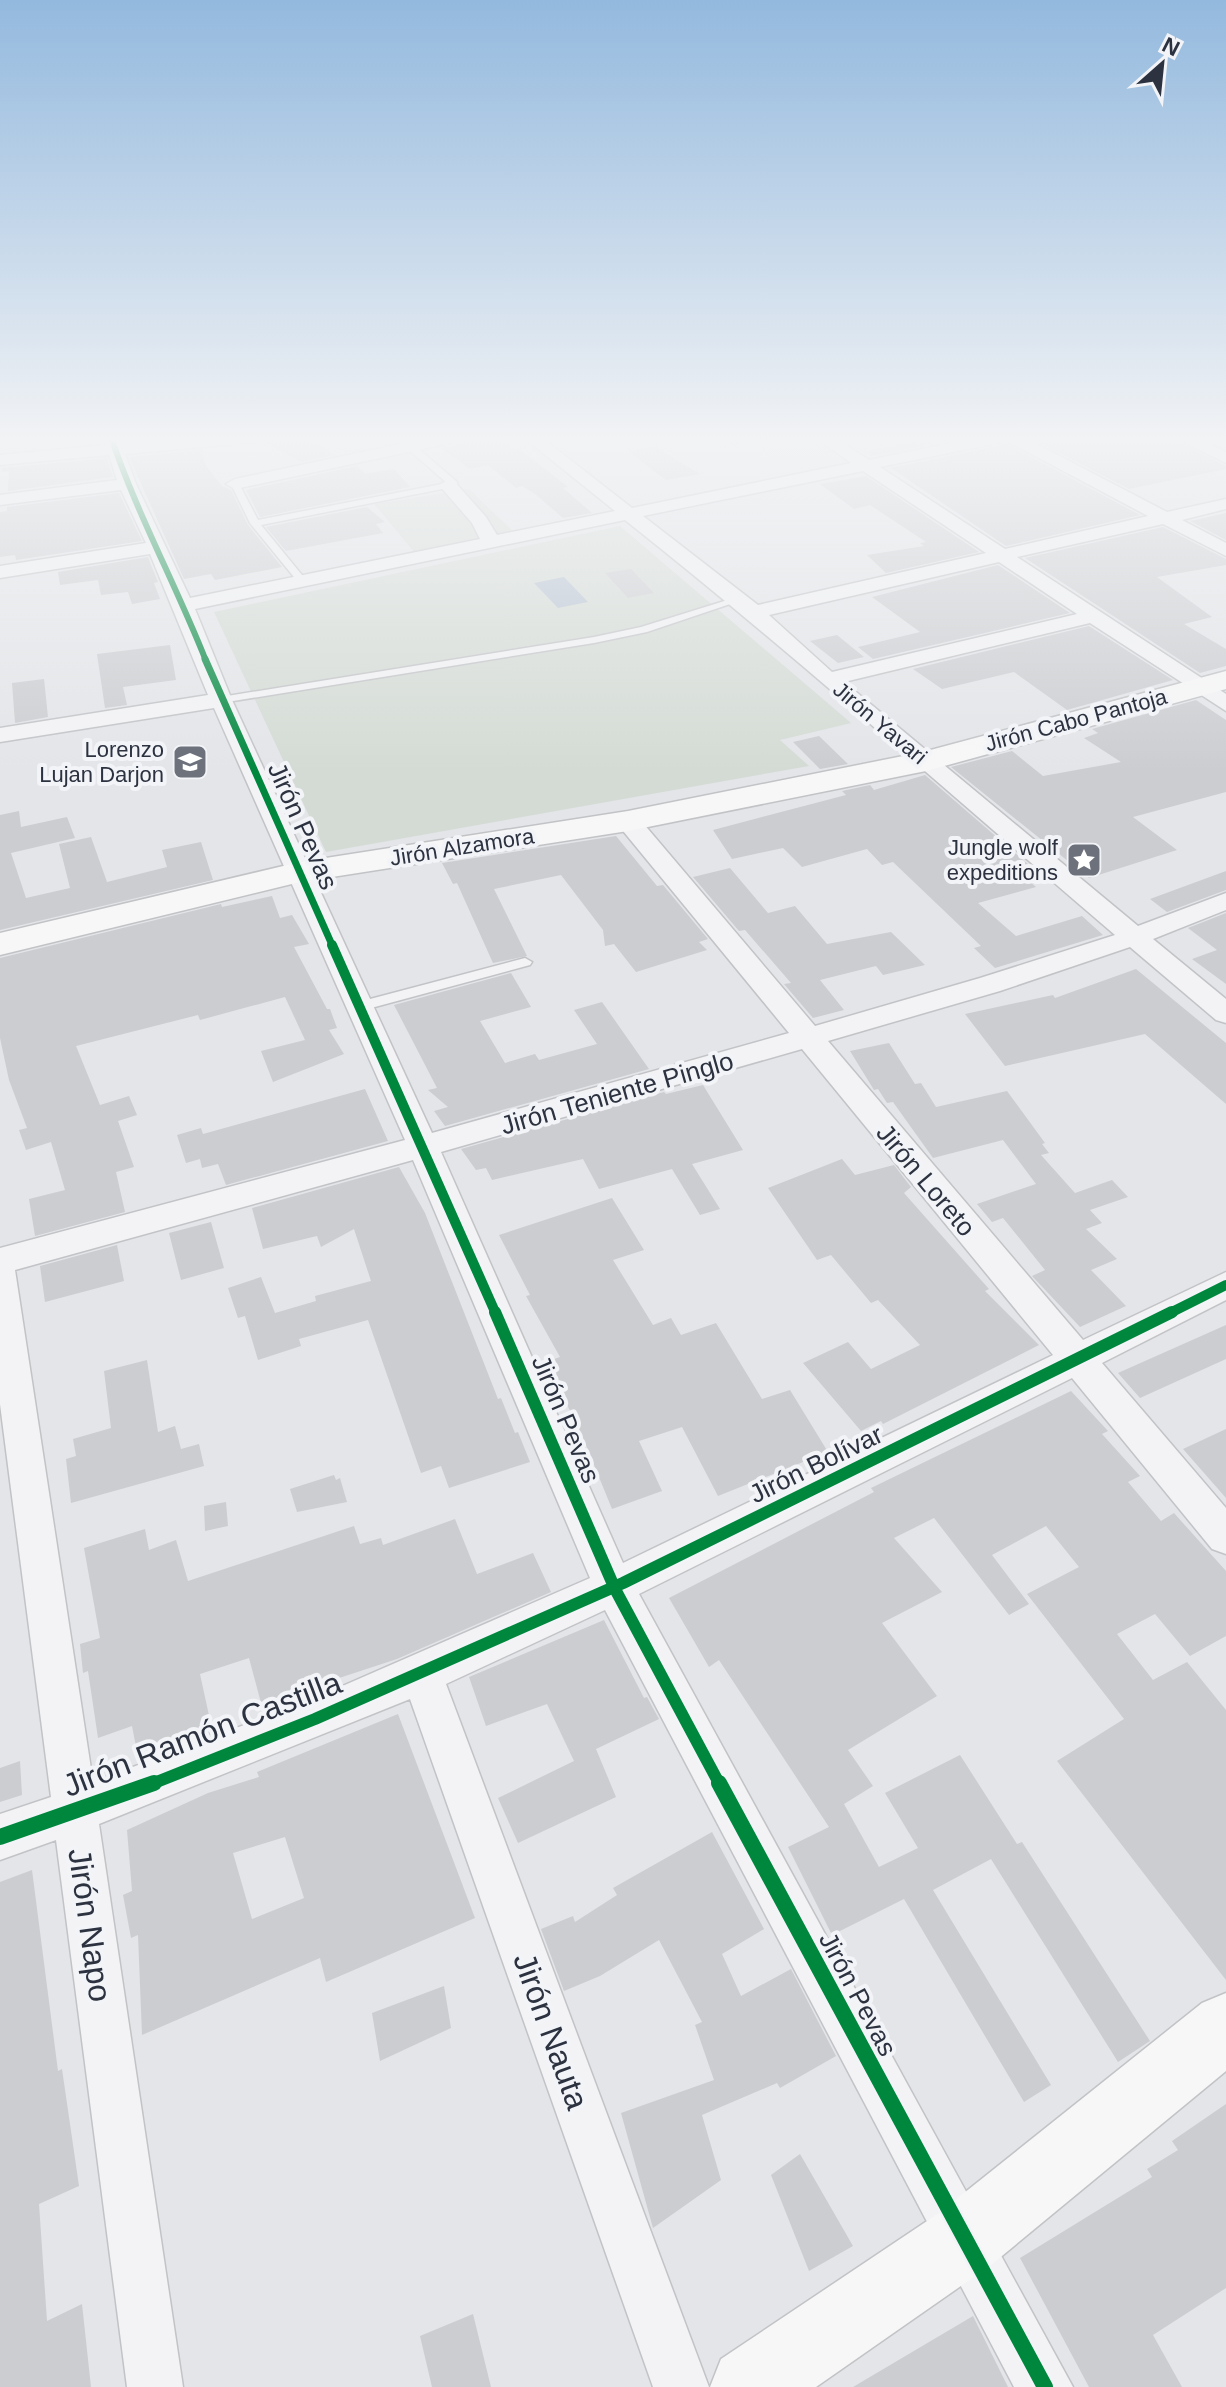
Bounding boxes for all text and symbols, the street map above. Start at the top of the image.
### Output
north arrow [1122,24,1202,104]
text: N [1158,32,1184,61]
street label: Jirón Yavari [828,677,932,769]
street label: Jirón Cabo Pantoja [982,684,1170,756]
place label: Lorenzo Lujan Darjon [39,737,164,787]
school or university icon: Lorenzo Lujan Darjon [171,743,209,781]
street label: Jirón Pevas [262,758,344,894]
street label: Jirón Alzamora [388,823,537,871]
place label: Jungle wolf expeditions [947,835,1059,885]
place icon: Jungle wolf expeditions [1065,841,1103,879]
street label: Jirón Teniente Pinglo [497,1045,737,1141]
street label: Jirón Loreto [870,1118,982,1242]
street label: Jirón Pevas [526,1351,606,1487]
street label: Jirón Bolívar [744,1419,888,1509]
street label: Jirón Ramón Castilla [58,1664,346,1804]
street label: Jirón Napo [61,1846,119,2004]
street label: Jirón Pevas [813,1927,903,2061]
street label: Jirón Nauta [506,1948,596,2114]

